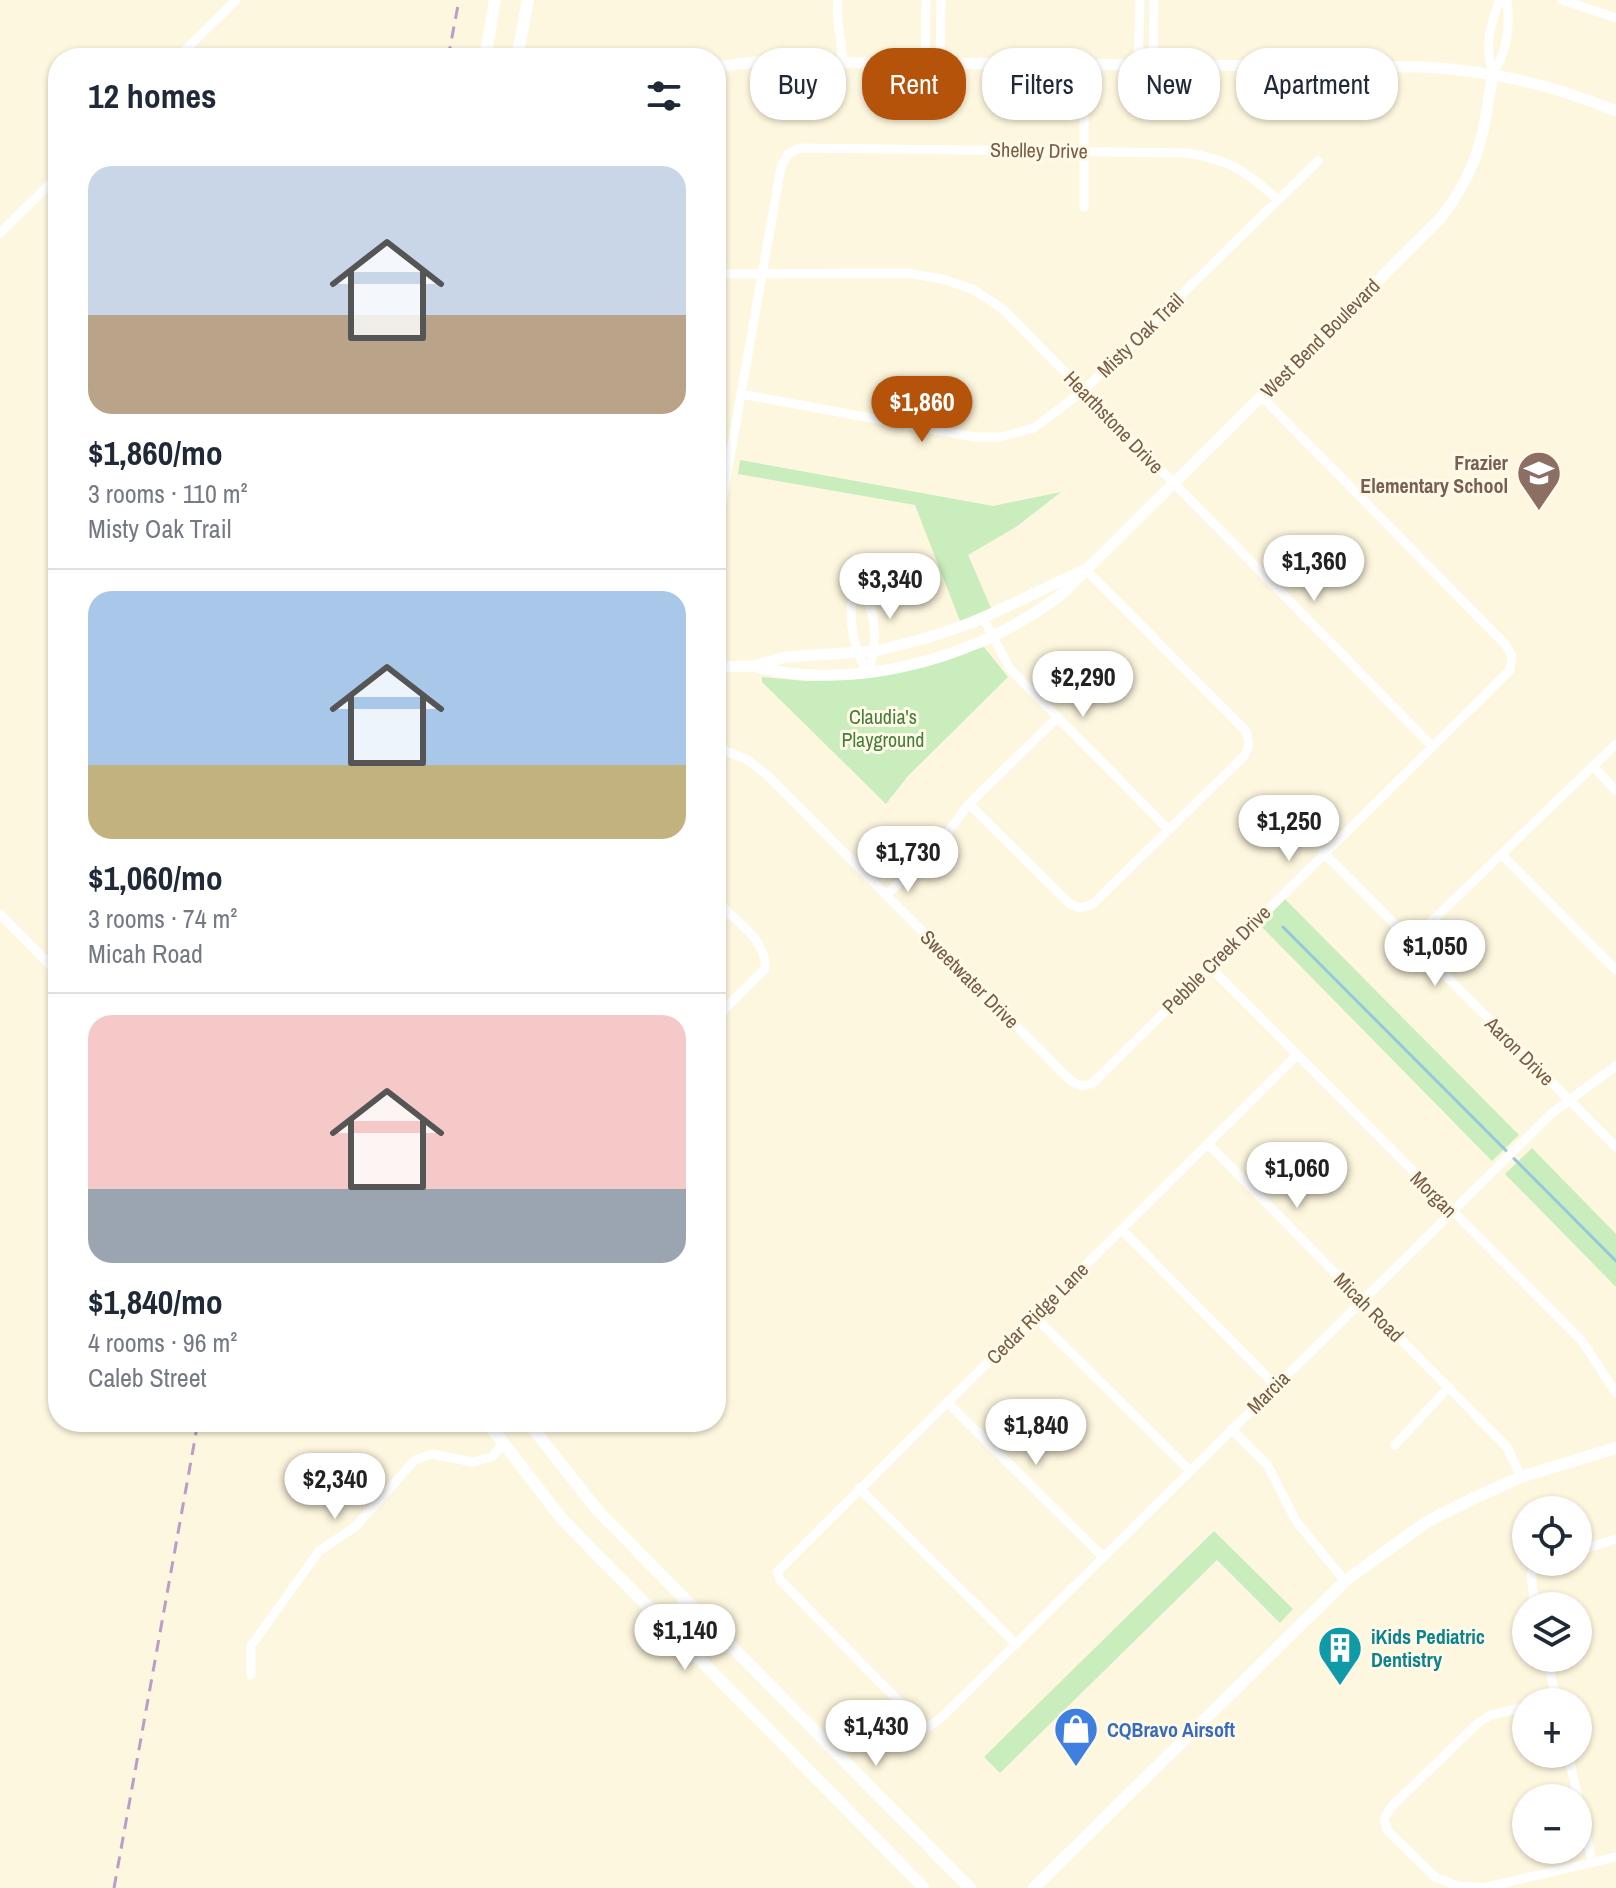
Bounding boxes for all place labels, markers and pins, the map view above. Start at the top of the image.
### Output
pin: $1,860 [857,376,987,444]
place label: Frazier Elementary School [1360,449,1509,499]
school or university icon: Frazier Elementary School [1515,449,1563,512]
pin: $1,360 [1249,535,1379,603]
pin: $3,340 [825,553,955,621]
pin: $2,290 [1018,651,1148,719]
pin: $1,250 [1224,795,1354,863]
pin: $1,730 [843,826,973,894]
pin: $1,050 [1370,920,1500,988]
pin: $1,060 [1232,1142,1362,1210]
pin: $1,840 [971,1399,1101,1467]
pin: $2,340 [270,1453,400,1521]
pin: $1,140 [620,1604,750,1672]
place label: iKids Pediatric Dentistry [1371,1623,1485,1673]
building icon: iKids Pediatric Dentistry [1316,1624,1364,1687]
pin: $1,430 [811,1700,941,1768]
shop icon: CQBravo Airsoft [1052,1705,1100,1768]
place label: CQBravo Airsoft [1107,1716,1235,1743]

